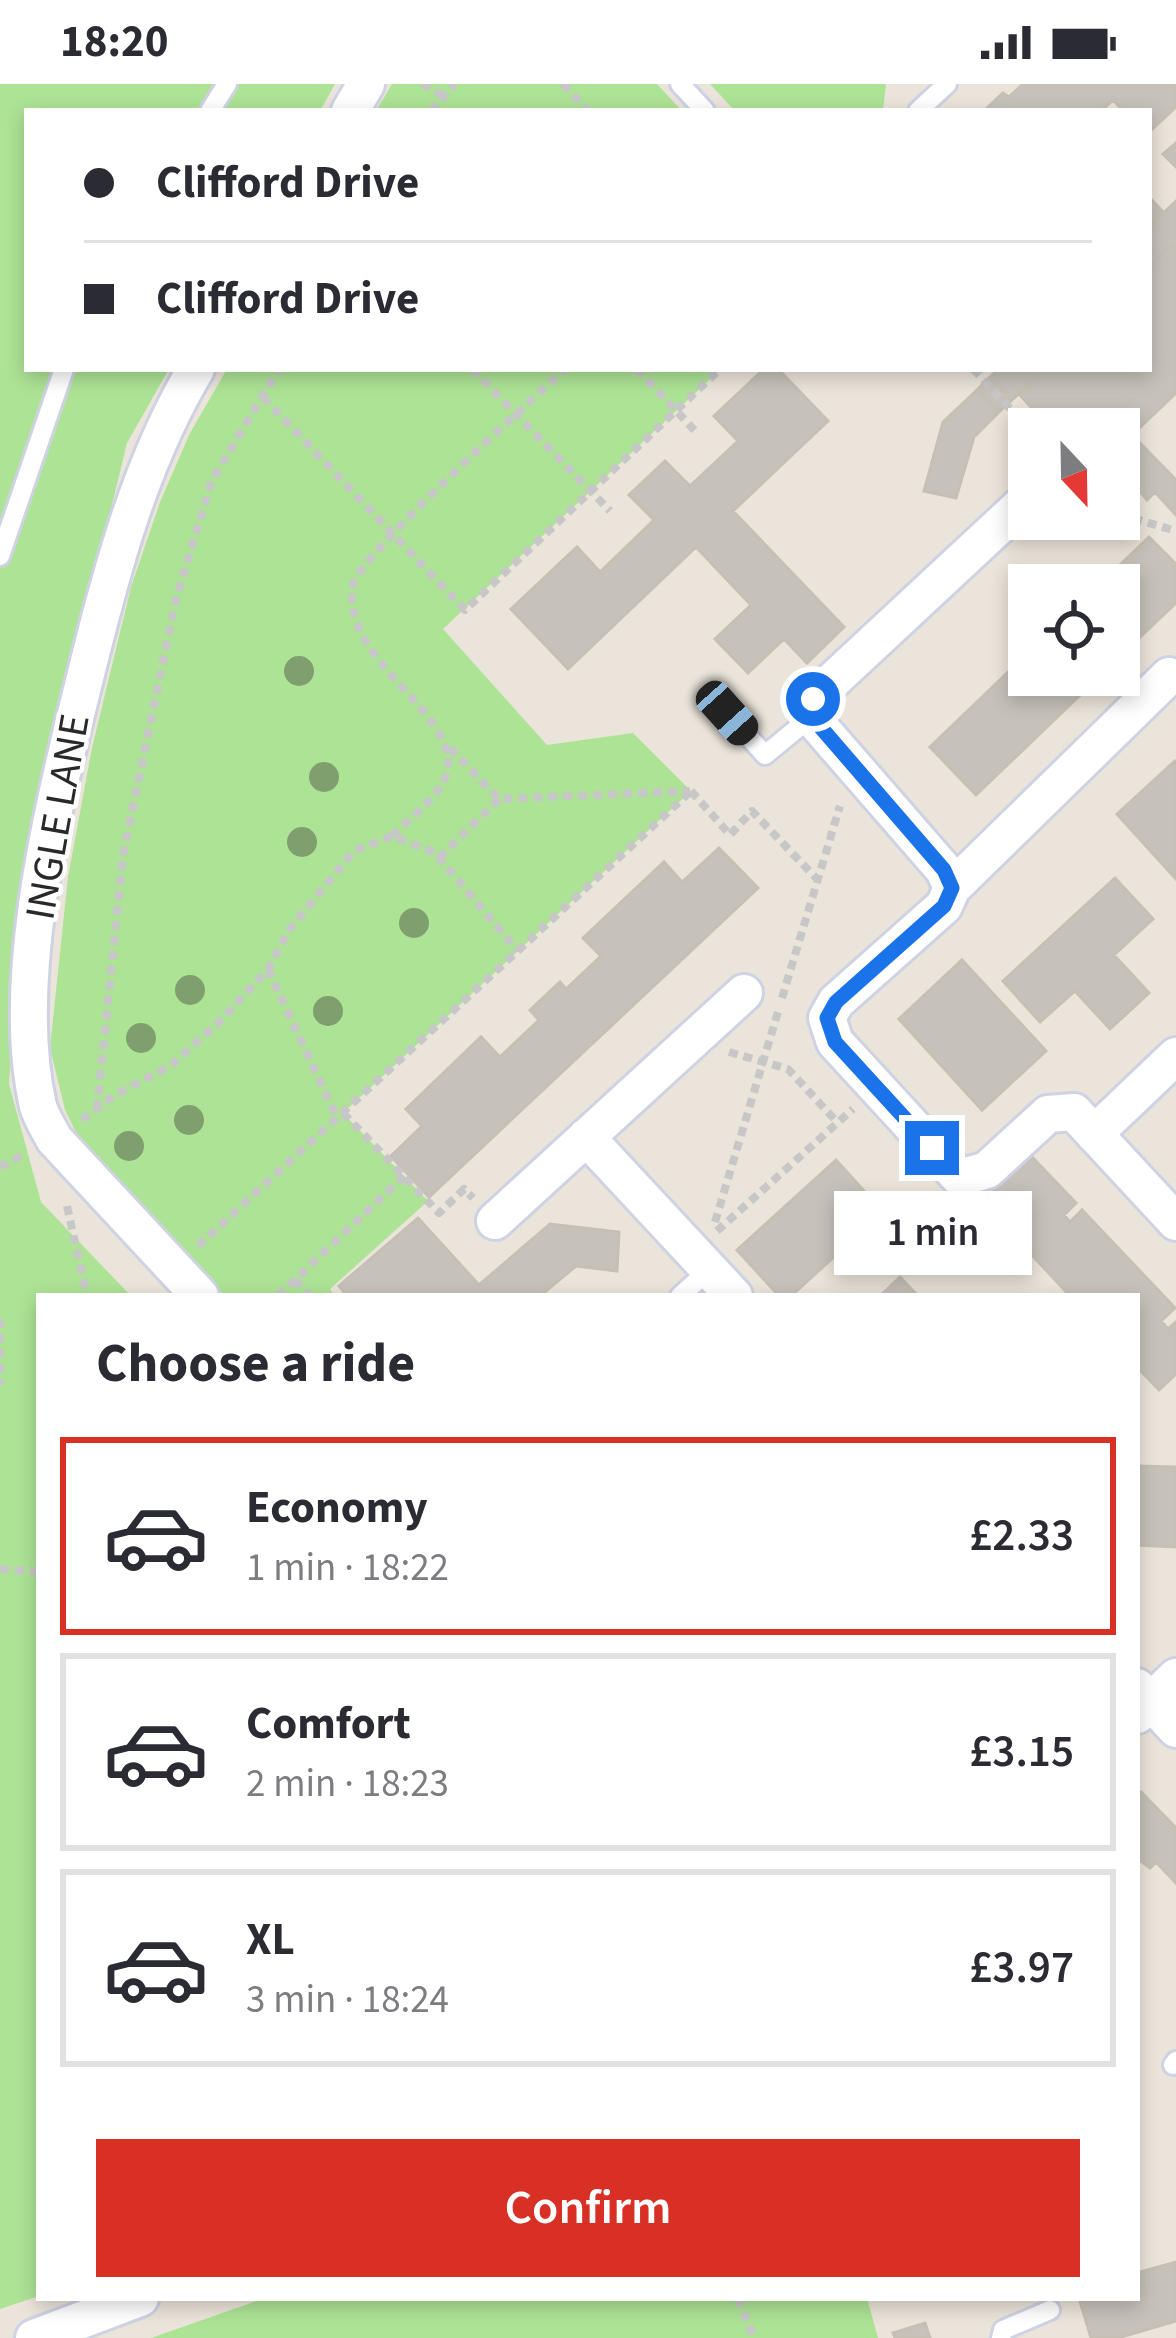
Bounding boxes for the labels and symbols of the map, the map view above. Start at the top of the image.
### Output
north arrow [1008,408,1140,540]
route start [786,672,840,726]
car [690,674,764,752]
street label: INGLE LANE [10,710,106,924]
route end [905,1121,959,1175]
callout: 1 min [833,1190,1031,1274]

